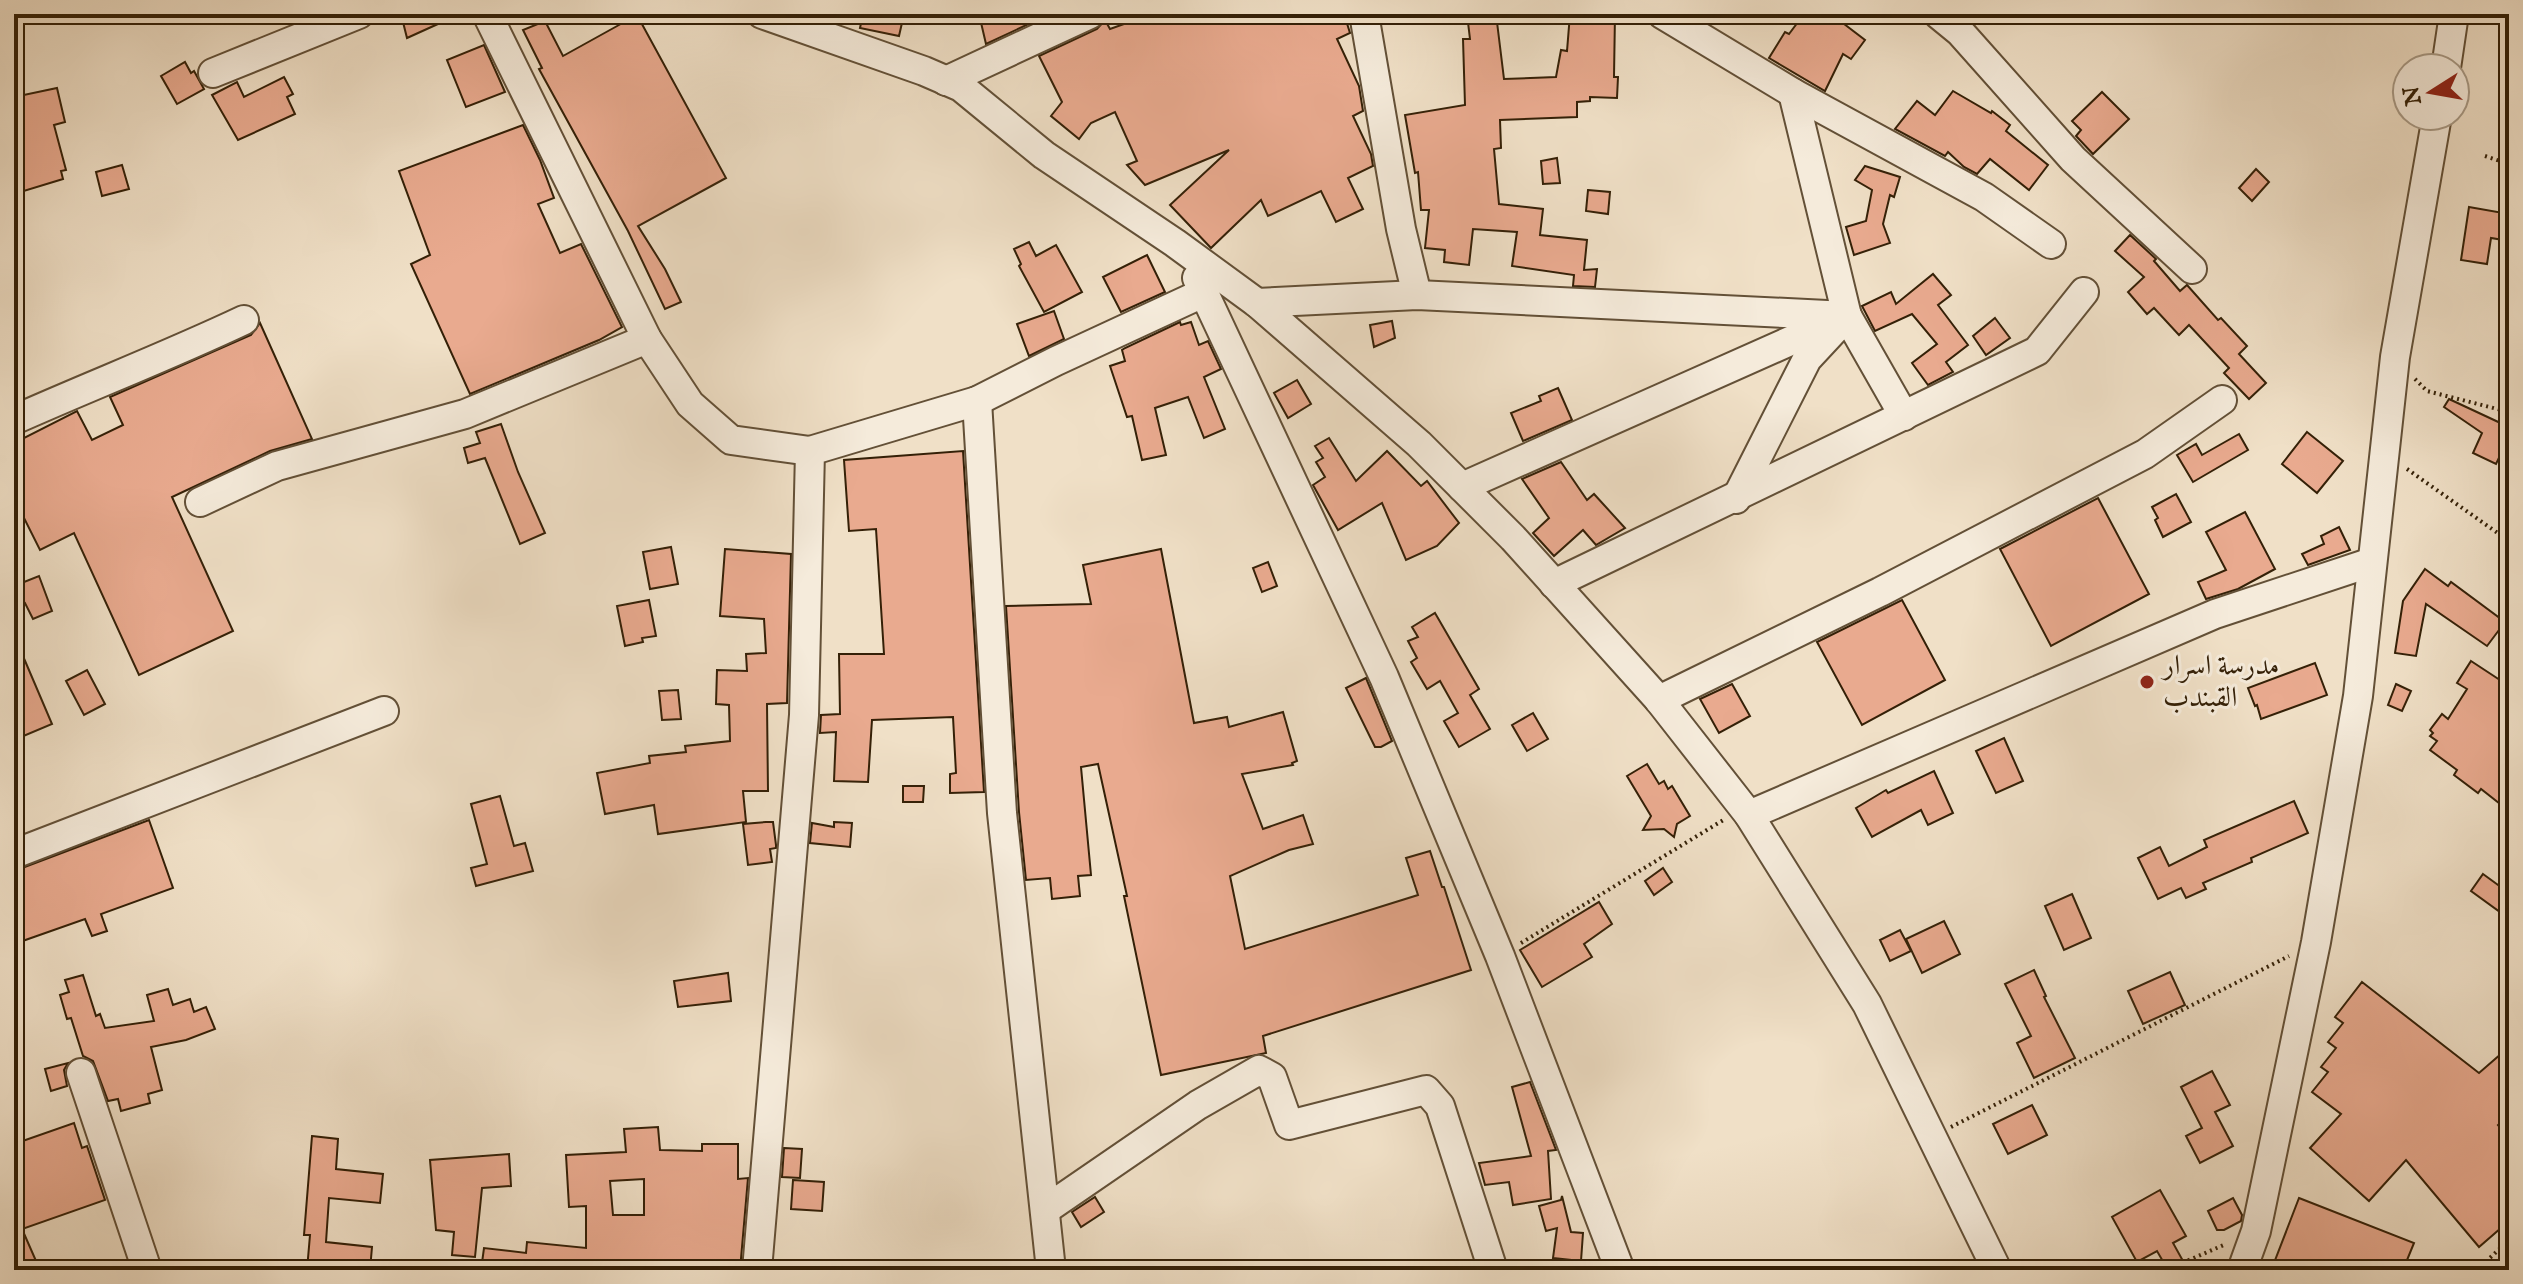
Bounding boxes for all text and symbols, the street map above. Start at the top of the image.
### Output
north arrow [2391,52,2471,132]
text: N [2398,83,2429,108]
place label: مدرسة اسرار القبندب [2160,649,2279,716]
marker: مدرسة اسرار القبندب [2138,673,2156,691]

